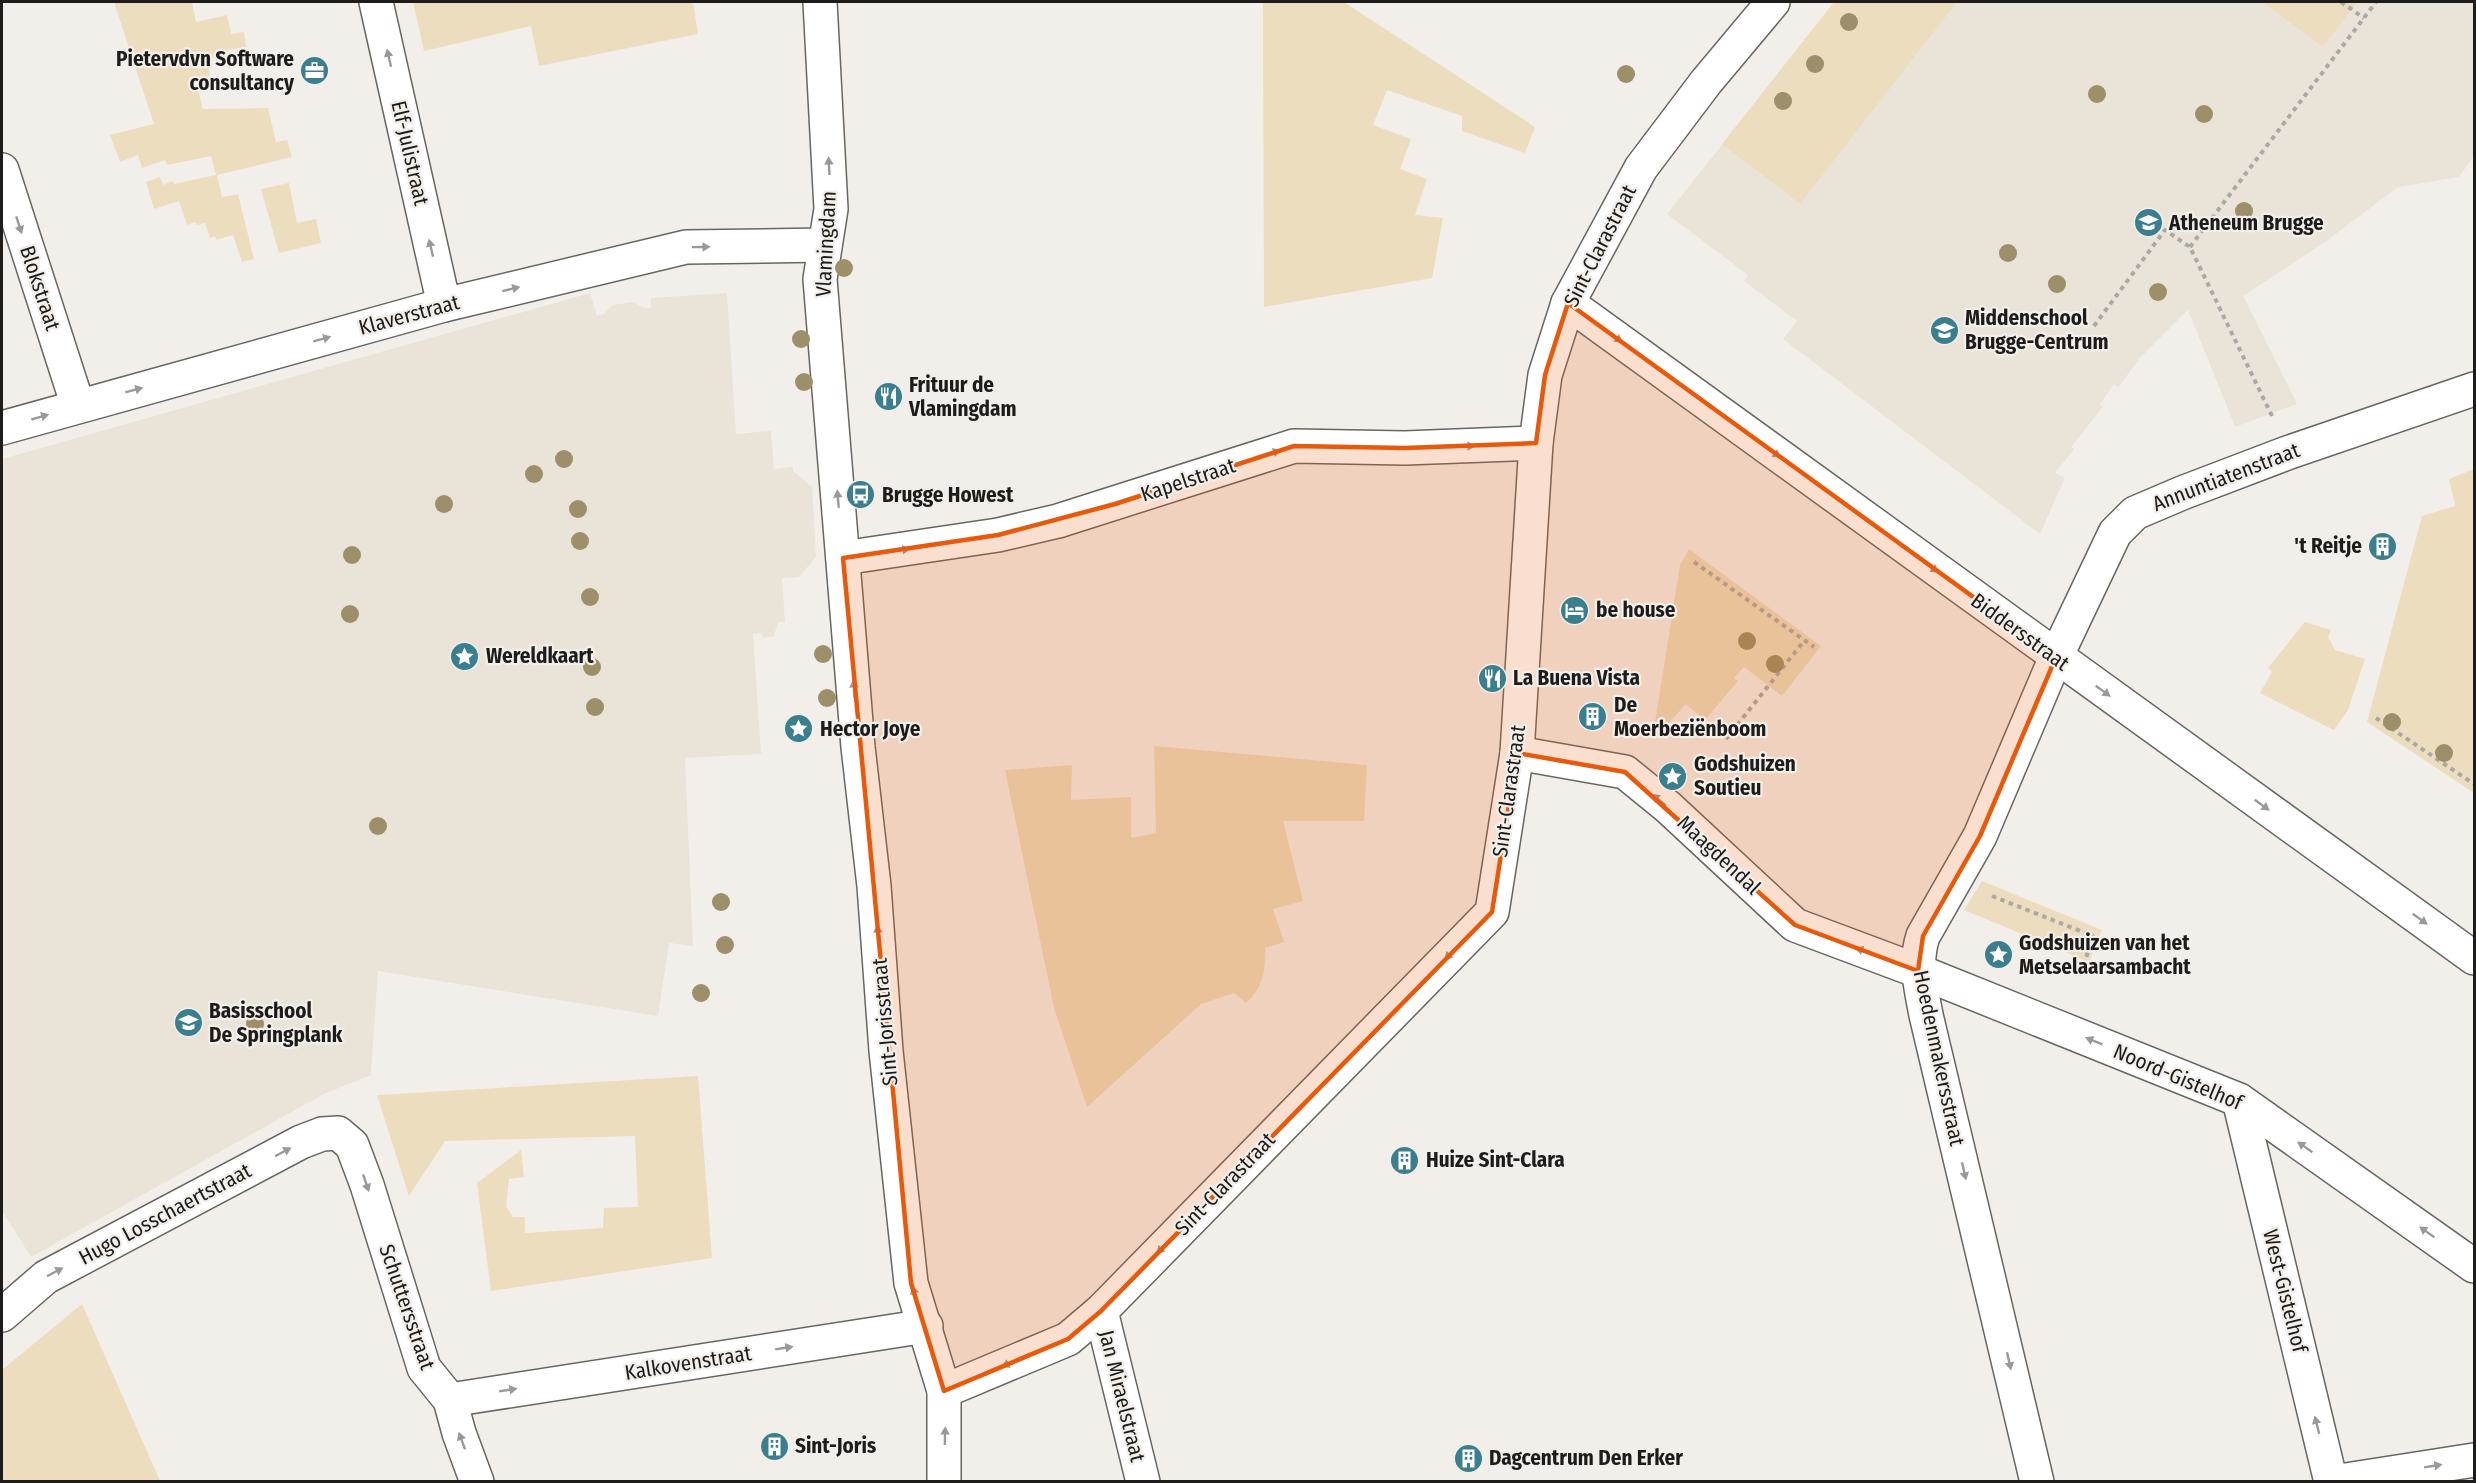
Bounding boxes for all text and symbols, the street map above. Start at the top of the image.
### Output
place label: Pietervdvn Software consultancy [116,46,295,96]
one-way arrow [383,48,393,67]
office icon: Pietervdvn Software consultancy [299,55,331,87]
street label: Elf-Julistraat [385,98,435,208]
one-way arrow [824,157,833,176]
street label: Sint-Clarastraat [1558,181,1642,311]
street label: Vlamingdam [810,190,842,298]
school or university icon: Atheneum Brugge [2132,207,2164,239]
place label: Atheneum Brugge [2168,210,2324,236]
one-way arrow [15,216,25,234]
one-way arrow [426,239,436,257]
street label: Blokstraat [14,242,66,334]
one-way arrow [691,242,710,251]
one-way arrow [502,283,520,293]
street label: Klaverstraat [356,289,462,341]
place label: Middenschool Brugge-Centrum [1965,305,2109,355]
school or university icon: Middenschool Brugge-Centrum [1928,314,1960,346]
one-way arrow [1607,331,1623,343]
one-way arrow [313,333,331,343]
place label: Frituur de Vlamingdam [908,372,1016,422]
restaurant icon: Frituur de Vlamingdam [872,381,904,413]
one-way arrow [125,385,143,395]
one-way arrow [31,412,49,421]
street label: Annuntiatenstraat [2149,437,2303,517]
one-way arrow [1457,441,1476,450]
one-way arrow [1764,446,1780,458]
one-way arrow [1263,447,1281,457]
street label: Kapelstraat [1137,452,1239,508]
bus stop icon: Brugge Howest [845,479,877,511]
place label: Brugge Howest [882,482,1014,508]
one-way arrow [833,490,843,509]
building icon: 't Reitje [2367,530,2399,562]
place label: 't Reitje [2294,533,2362,559]
one-way arrow [892,545,911,554]
one-way arrow [1923,560,1938,572]
street label: Biddersstraat [1966,588,2074,676]
hotel icon: be house [1559,594,1591,626]
place label: be house [1596,597,1676,623]
place icon: Wereldkaart [449,640,481,672]
place label: Wereldkaart [486,643,594,669]
restaurant icon: La Buena Vista [1476,662,1508,694]
place label: La Buena Vista [1513,665,1640,691]
one-way arrow [849,680,858,699]
one-way arrow [2096,685,2111,697]
place label: De Moerbeziënboom [1614,692,1766,742]
building icon: De Moerbeziënboom [1577,701,1609,733]
place icon: Hector Joye [783,713,815,745]
place label: Hector Joye [820,716,921,742]
street label: Sint-Clarastraat [1487,723,1531,859]
place label: Godshuizen Soutieu [1694,751,1796,801]
place icon: Godshuizen Soutieu [1657,760,1689,792]
one-way arrow [1652,794,1667,807]
one-way arrow [2253,799,2269,811]
street label: Maagdendal [1672,810,1766,900]
one-way arrow [2411,913,2427,925]
one-way arrow [873,925,882,944]
place label: Godshuizen van het Metselaarsambacht [2019,930,2191,980]
place icon: Godshuizen van het Metselaarsambacht [1982,939,2014,971]
one-way arrow [1854,945,1872,955]
one-way arrow [1445,946,1459,960]
street label: Sint-Jorisstraat [866,957,904,1087]
street label: Hoedenmakersstraat [1908,968,1970,1148]
place label: Basisschool De Springplank [209,998,343,1048]
school or university icon: Basisschool De Springplank [172,1007,204,1039]
one-way arrow [2085,1036,2103,1046]
street label: Noord-Gistelhof [2109,1038,2248,1117]
street label: Sint-Clarastraat [1169,1127,1281,1241]
one-way arrow [2297,1141,2312,1153]
building icon: Huize Sint-Clara [1389,1144,1421,1176]
one-way arrow [274,1147,291,1156]
place label: Huize Sint-Clara [1426,1147,1565,1173]
street label: Hugo Losschaertstraat [74,1157,256,1270]
one-way arrow [1960,1162,1969,1181]
one-way arrow [361,1174,371,1192]
one-way arrow [2419,1226,2435,1238]
street label: West-Gistelhof [2257,1227,2313,1357]
one-way arrow [1157,1240,1171,1254]
street label: Schuttersstraat [373,1241,441,1373]
one-way arrow [46,1267,63,1277]
one-way arrow [910,1286,920,1304]
street label: Jan Miraelstraat [1093,1327,1151,1465]
street label: Kalkovenstraat [623,1340,753,1386]
one-way arrow [774,1344,793,1353]
one-way arrow [2004,1352,2014,1370]
one-way arrow [1001,1358,1019,1368]
one-way arrow [499,1386,518,1395]
one-way arrow [2312,1415,2322,1434]
one-way arrow [940,1427,950,1446]
building icon: Sint-Joris [758,1430,790,1462]
one-way arrow [456,1432,466,1450]
place label: Sint-Joris [795,1433,876,1459]
building icon: Dagcentrum Den Erker [1452,1442,1484,1474]
place label: Dagcentrum Den Erker [1489,1445,1683,1471]
one-way arrow [2423,1462,2442,1471]

